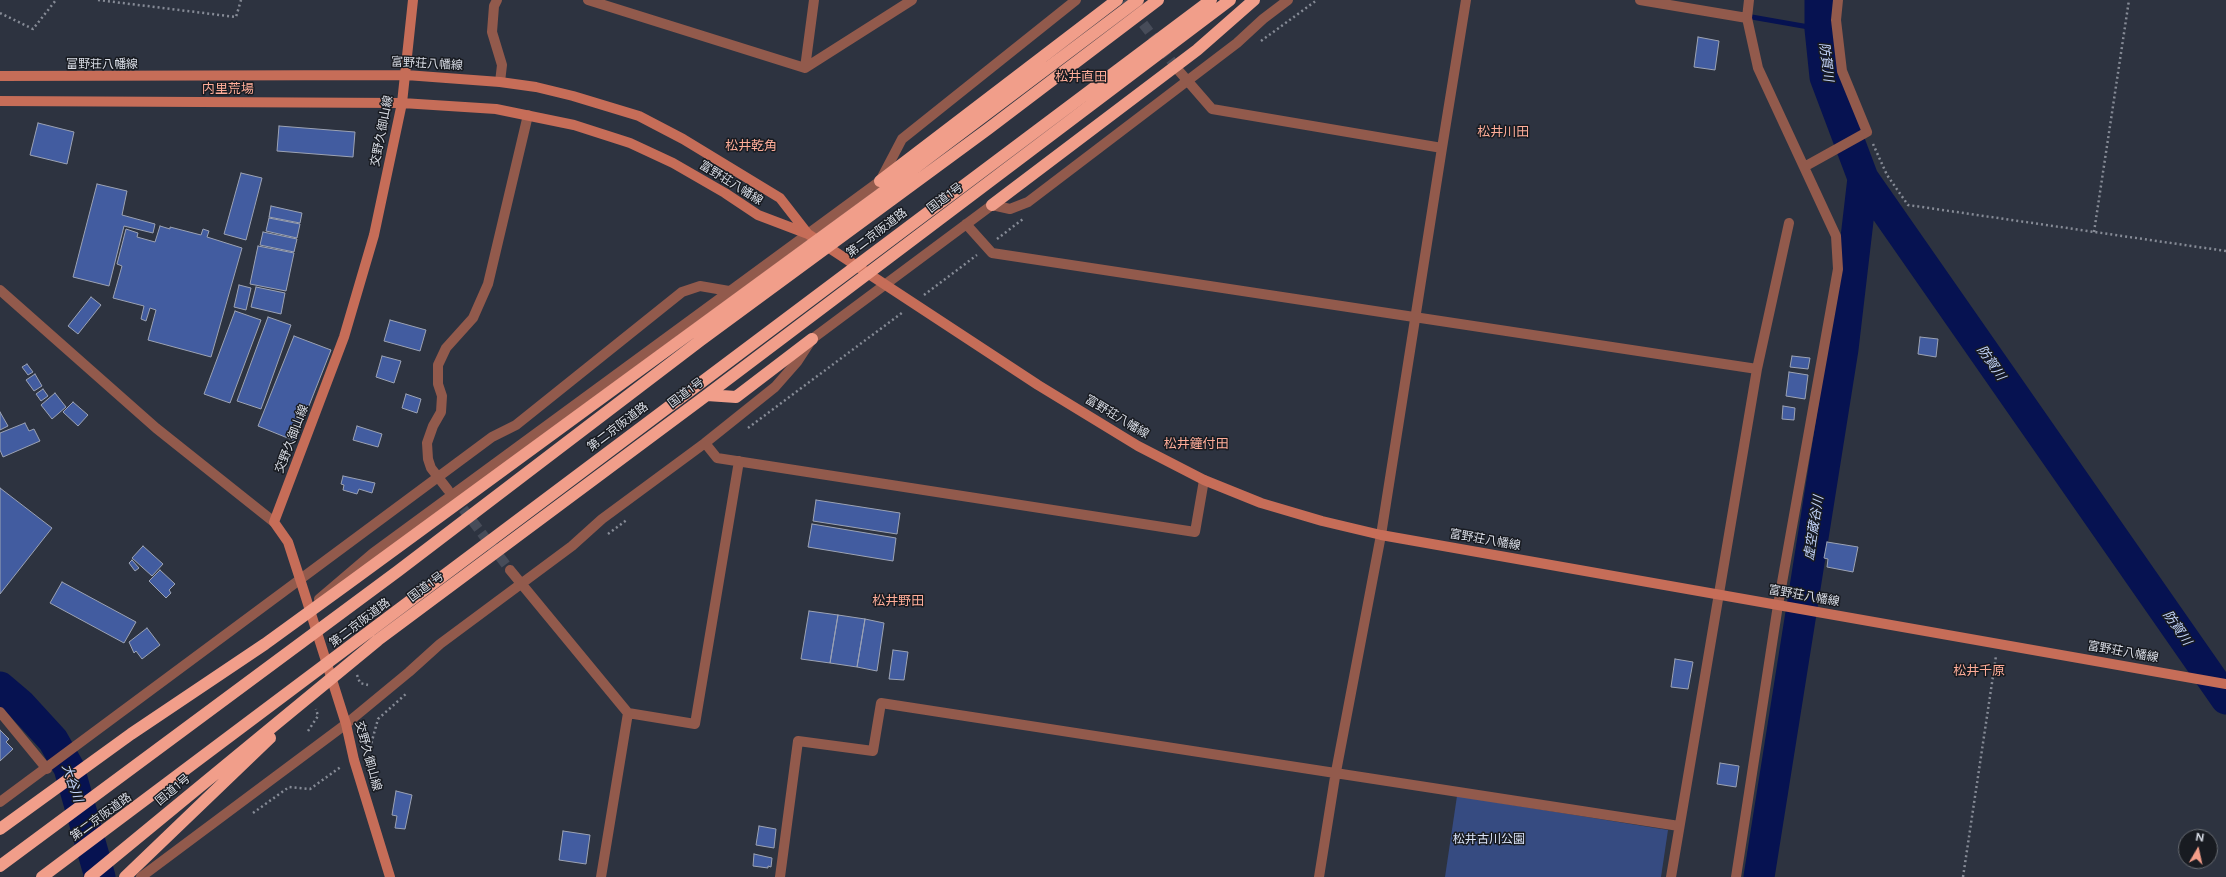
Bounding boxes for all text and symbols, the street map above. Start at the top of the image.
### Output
water label: 防賀川 [1816,42,1836,82]
street label: 富野荘八幡線 [391,55,463,73]
street label: 富野荘八幡線 [66,57,138,71]
district label: 松井直田 [1055,69,1107,85]
district label: 内里荒場 [202,81,254,97]
street label: 交野久御山線 [368,94,396,168]
district label: 松井川田 [1477,124,1529,140]
district label: 松井乾角 [725,138,777,154]
street label: 富野荘八幡線 [697,158,765,208]
street label: 国道1号 [924,180,966,216]
street label: 第二京阪道路 [844,206,910,260]
water label: 防賀川 [1973,343,2009,383]
street label: 国道1号 [665,375,707,411]
street label: 富野荘八幡線 [1082,392,1152,442]
street label: 第二京阪道路 [585,400,651,454]
street label: 交野久御山線 [272,403,312,475]
district label: 松井鐘付田 [1164,436,1228,452]
water label: 虚空蔵谷川 [1801,495,1827,561]
street label: 富野荘八幡線 [1448,527,1522,553]
street label: 国道1号 [405,569,447,605]
street label: 富野荘八幡線 [1767,583,1841,609]
district label: 松井野田 [872,593,924,609]
street label: 第二京阪道路 [327,596,393,650]
water label: 防賀川 [2159,608,2195,648]
street label: 富野荘八幡線 [2086,639,2160,665]
district label: 松井千原 [1953,663,2005,679]
street label: 交野久御山線 [352,719,384,793]
water label: 大谷川 [58,762,86,804]
street label: 国道1号 [153,771,193,809]
street label: 第二京阪道路 [68,790,134,844]
north arrow [2178,829,2218,869]
text: N [2195,831,2205,845]
park label: 松井古川公園 [1453,832,1525,846]

